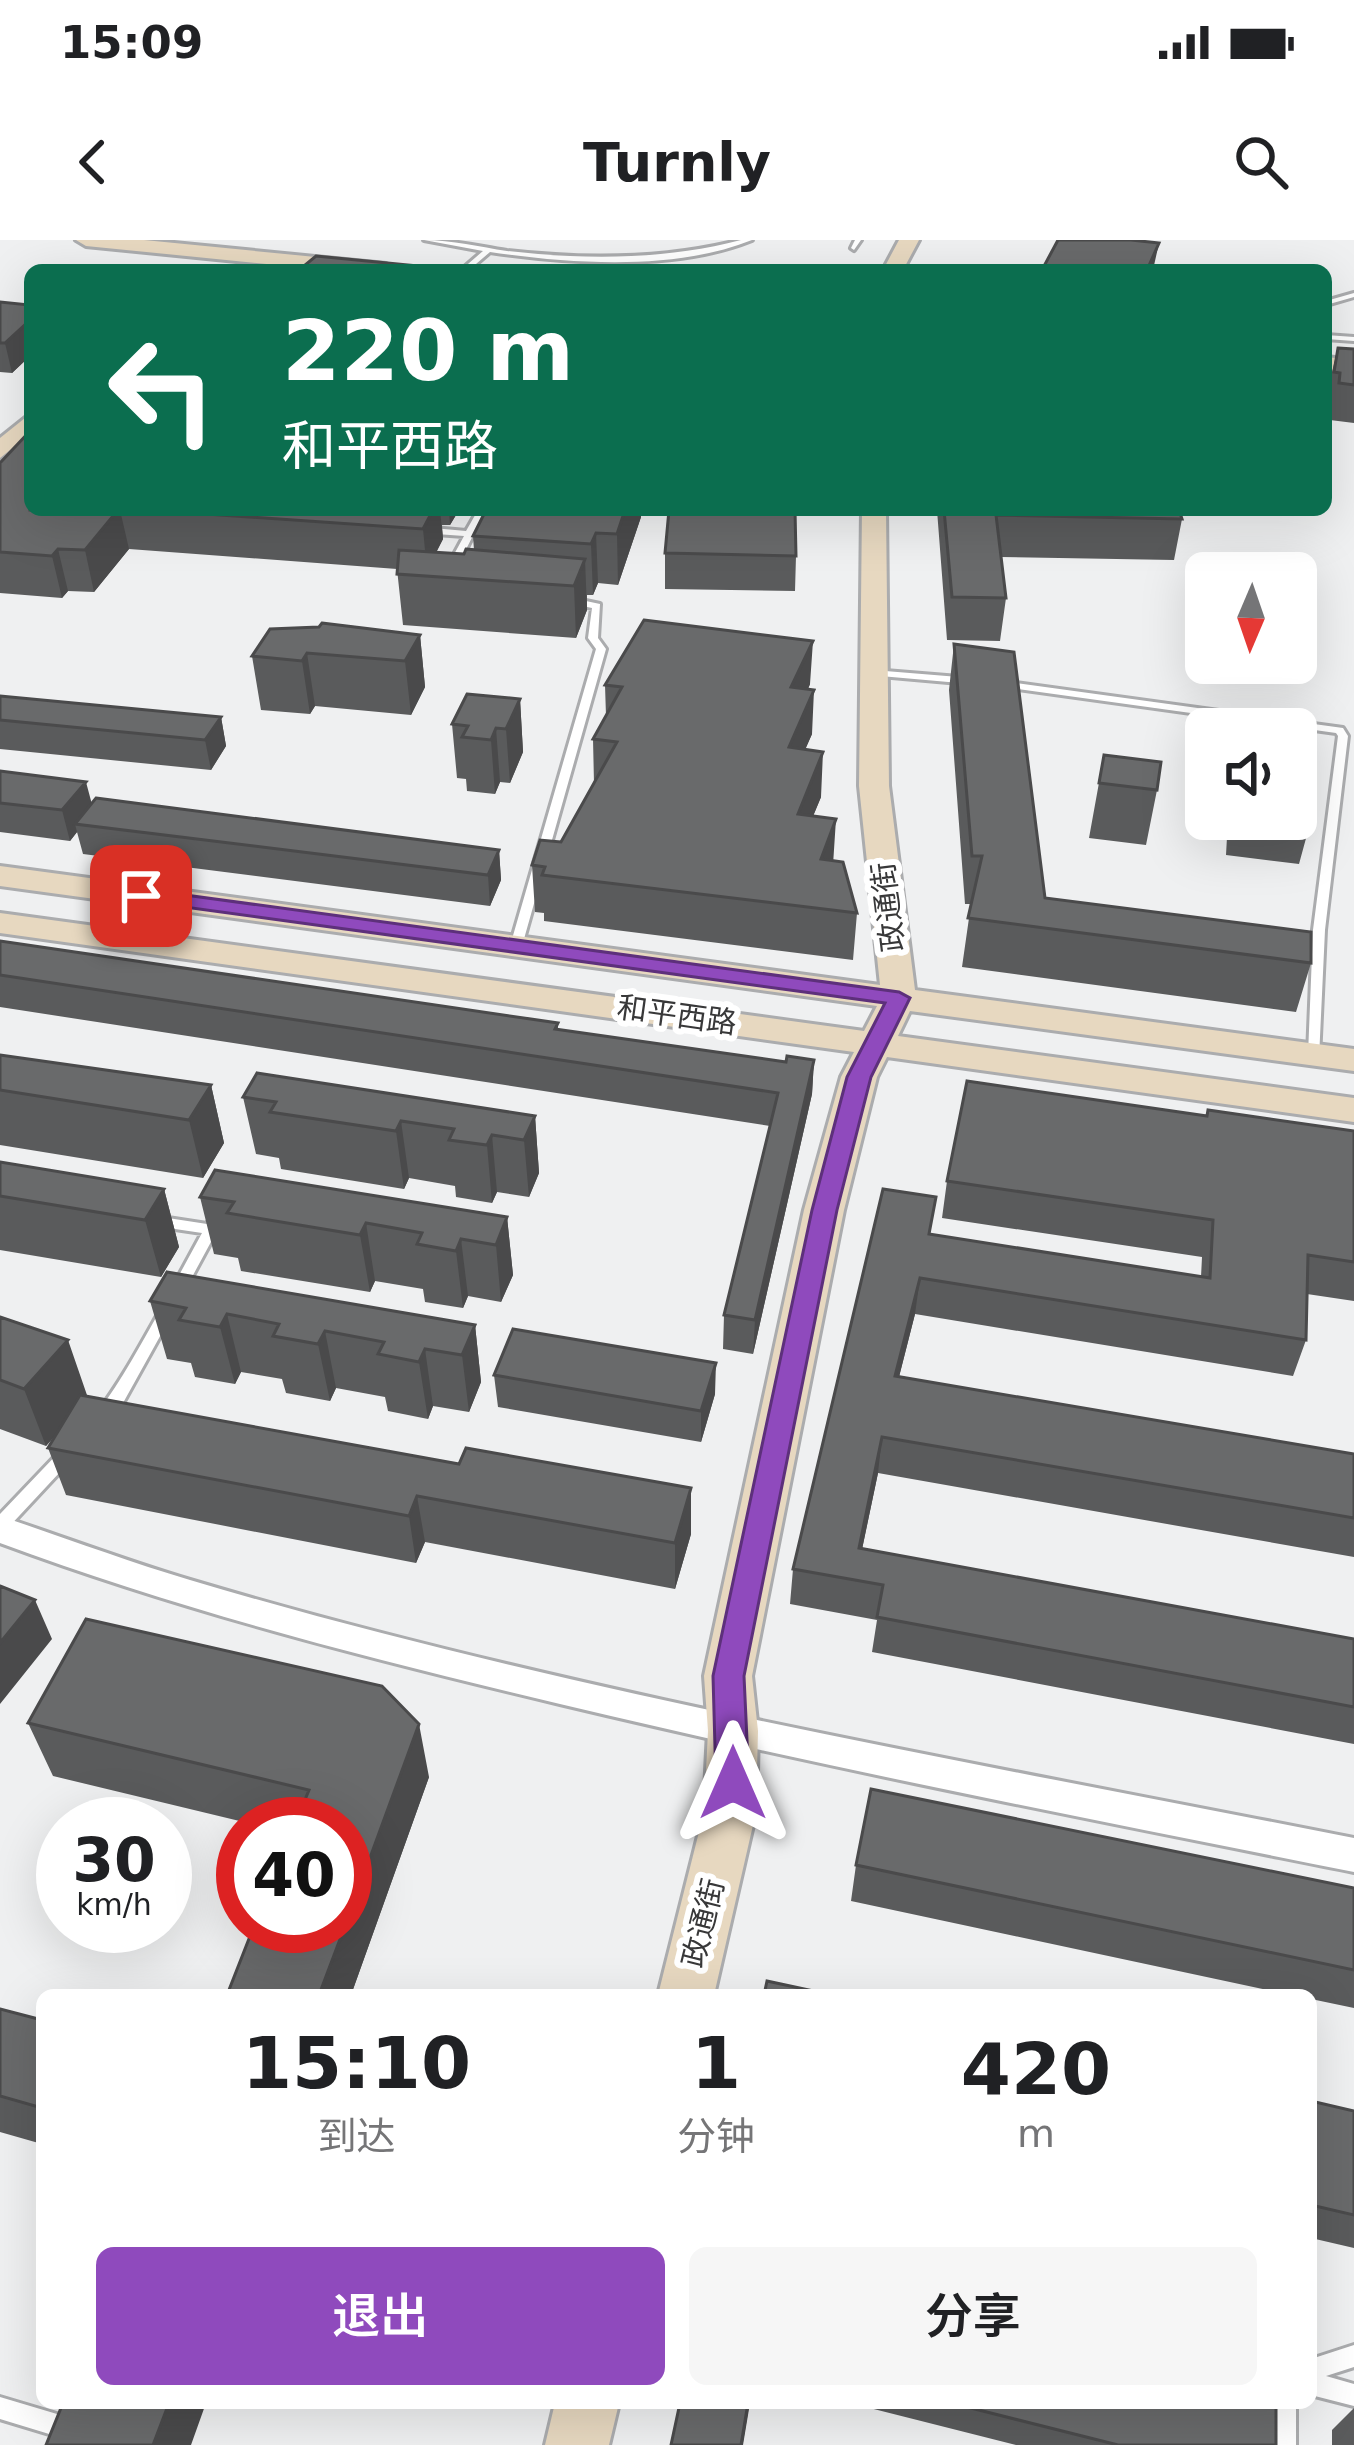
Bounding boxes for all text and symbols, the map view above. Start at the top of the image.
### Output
text: 15:09 [60,16,203,69]
icon: back [60,129,126,195]
icon: search [1228,129,1294,195]
text: Turnly [583,131,771,194]
text: 220 m [282,302,574,400]
icon: left [84,312,240,468]
text: 和平西路 [282,415,498,478]
north arrow [1185,552,1317,684]
map controls [1185,552,1317,840]
button: sound [1185,708,1317,840]
pin [90,845,192,947]
street label: 政通街 [865,860,911,954]
icon: arrive [108,863,174,929]
street label: 和平西路 [615,989,739,1041]
position arrow [670,1720,796,1846]
speed limit sign: 40 [216,1797,372,1953]
text: 30 [72,1825,156,1895]
street label: 政通街 [675,1875,731,1971]
text: km/h [76,1887,152,1922]
text: 15:10 [242,2021,471,2105]
text: 1 [691,2021,741,2105]
text: 420 [961,2027,1111,2111]
text: m [1017,2111,1055,2156]
text: 到达 [317,2114,395,2159]
text: 分钟 [677,2114,755,2159]
button: 退出 [96,2247,665,2385]
button: 分享 [689,2247,1257,2385]

